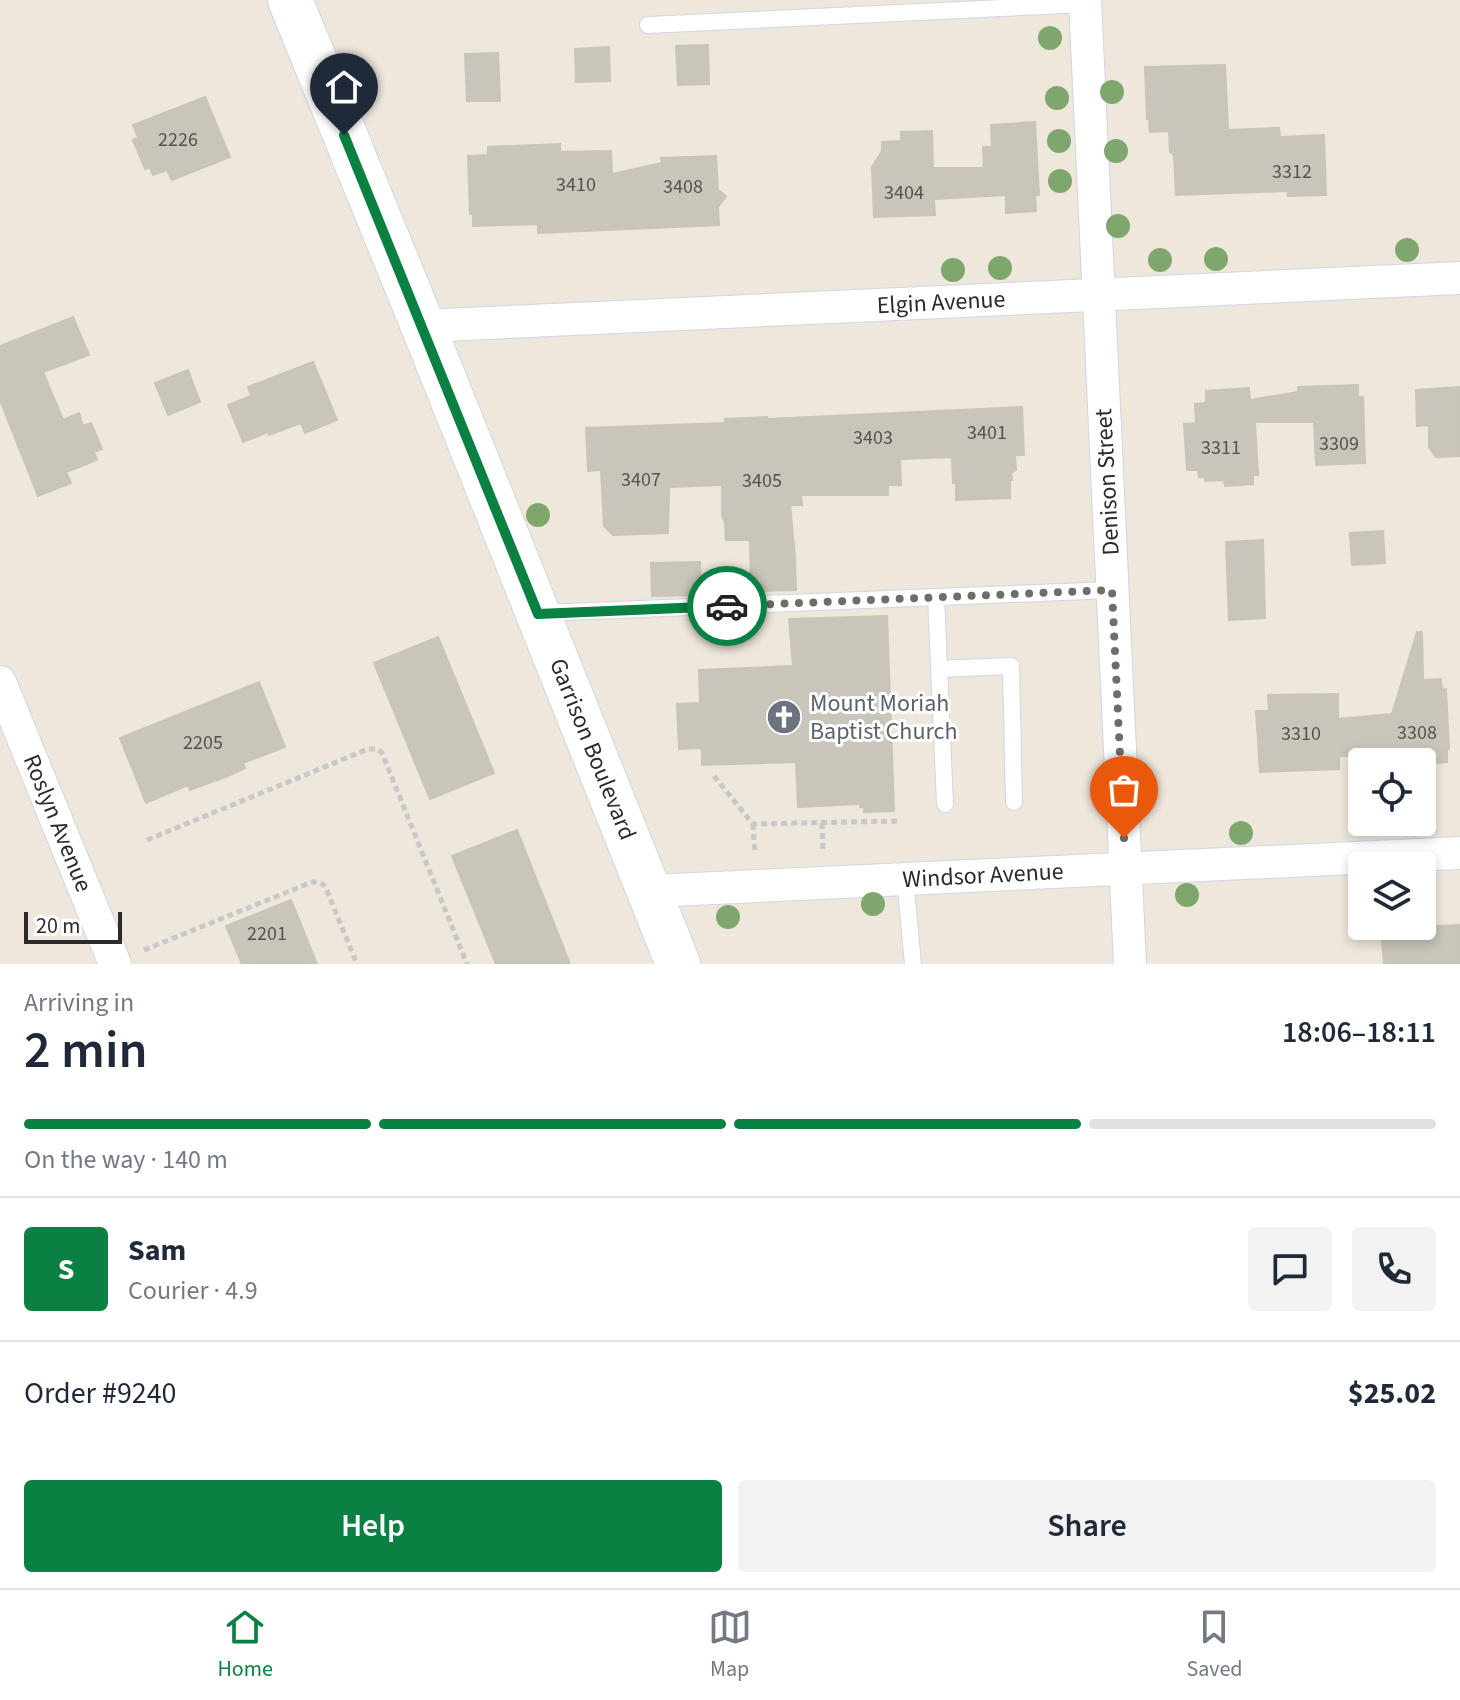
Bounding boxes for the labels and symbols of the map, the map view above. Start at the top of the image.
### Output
pin [310,53,378,135]
house number: 2226 [158,126,198,154]
house number: 3312 [1272,158,1312,186]
house number: 3410 [556,171,596,199]
house number: 3408 [663,173,703,201]
house number: 3404 [884,179,924,207]
street label: Elgin Avenue [876,282,1006,323]
street label: Denison Street [1086,408,1129,556]
house number: 3401 [967,419,1007,447]
house number: 3403 [853,424,893,452]
house number: 3309 [1319,430,1359,458]
house number: 3311 [1201,434,1241,462]
house number: 3407 [621,466,661,494]
house number: 3405 [742,467,782,495]
courier [687,566,767,646]
street label: Garrison Boulevard [540,653,645,845]
place label: Mount Moriah Baptist Church [810,686,958,749]
church icon: Mount Moriah Baptist Church [765,698,803,736]
house number: 3308 [1397,719,1437,747]
house number: 3310 [1281,720,1321,748]
house number: 2205 [183,729,223,757]
street label: Roslyn Avenue [14,749,101,897]
pin [1090,756,1158,838]
street label: Windsor Avenue [902,854,1065,897]
scale bar [24,908,122,944]
house number: 2201 [247,920,287,948]

